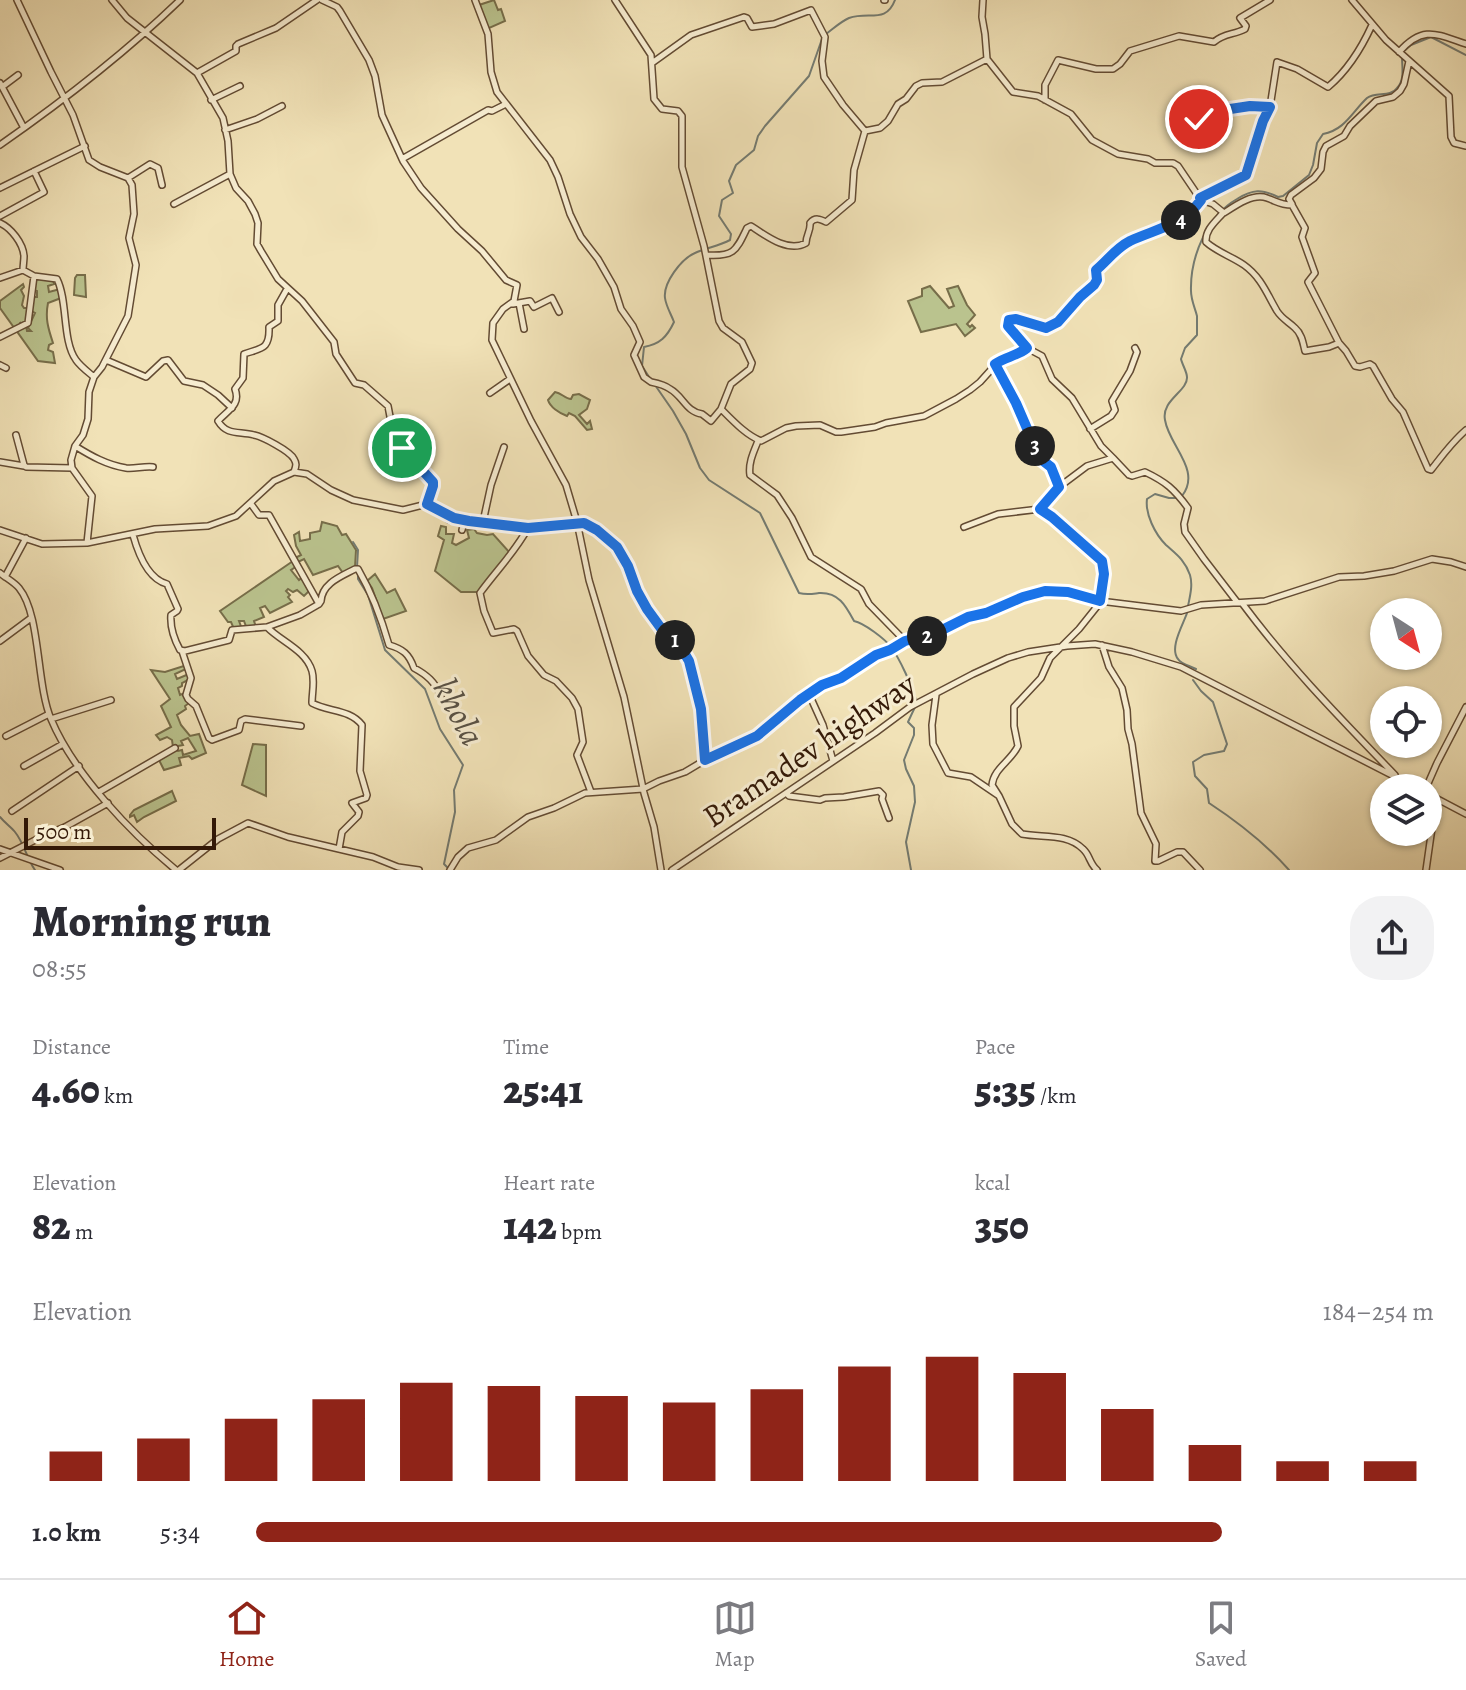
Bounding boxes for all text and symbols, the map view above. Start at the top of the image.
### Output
pin [1165,85,1233,153]
icon: check [1177,97,1221,141]
pin: 4 [1161,200,1201,240]
text: 4 [1176,205,1186,235]
pin [368,414,436,482]
icon: arrive [380,426,424,470]
pin: 3 [1015,426,1055,466]
text: 3 [1030,431,1040,461]
north arrow [1370,598,1442,670]
map controls [1370,598,1442,846]
pin: 2 [907,616,947,656]
pin: 1 [655,620,695,660]
text: 2 [922,621,932,651]
text: 1 [671,625,679,655]
street label: Bramadev highway [694,662,925,838]
water label: khola [422,670,496,754]
button: locate [1370,686,1442,758]
button: layers [1370,774,1442,846]
scale bar [24,814,216,850]
text: 500 m [36,817,92,847]
text: Morning run [32,891,271,951]
button: share [1350,896,1434,980]
text: 08:55 [32,951,87,986]
text: Distance [32,1032,111,1062]
text: Time [503,1032,549,1062]
text: Pace [975,1032,1015,1062]
text: 4.60 [32,1062,100,1117]
text: 25:41 [503,1062,583,1117]
text: 5:35 [975,1062,1036,1117]
text: km [100,1081,133,1111]
text: /km [1036,1081,1077,1111]
text: Elevation [32,1168,116,1198]
text: Heart rate [503,1168,595,1198]
text: kcal [975,1168,1010,1198]
text: 82 [32,1198,71,1253]
text: 142 [503,1198,557,1253]
text: 350 [975,1198,1029,1253]
text: m [71,1217,93,1247]
text: bpm [557,1217,602,1247]
text: Elevation [32,1294,132,1329]
text: 184–254 m [1323,1294,1434,1329]
text: 1.0 km [32,1515,101,1550]
text: 5:34 [160,1515,200,1550]
tab: Home [219,1596,274,1674]
tab: Map [713,1596,757,1674]
tab: Saved [1195,1596,1247,1674]

